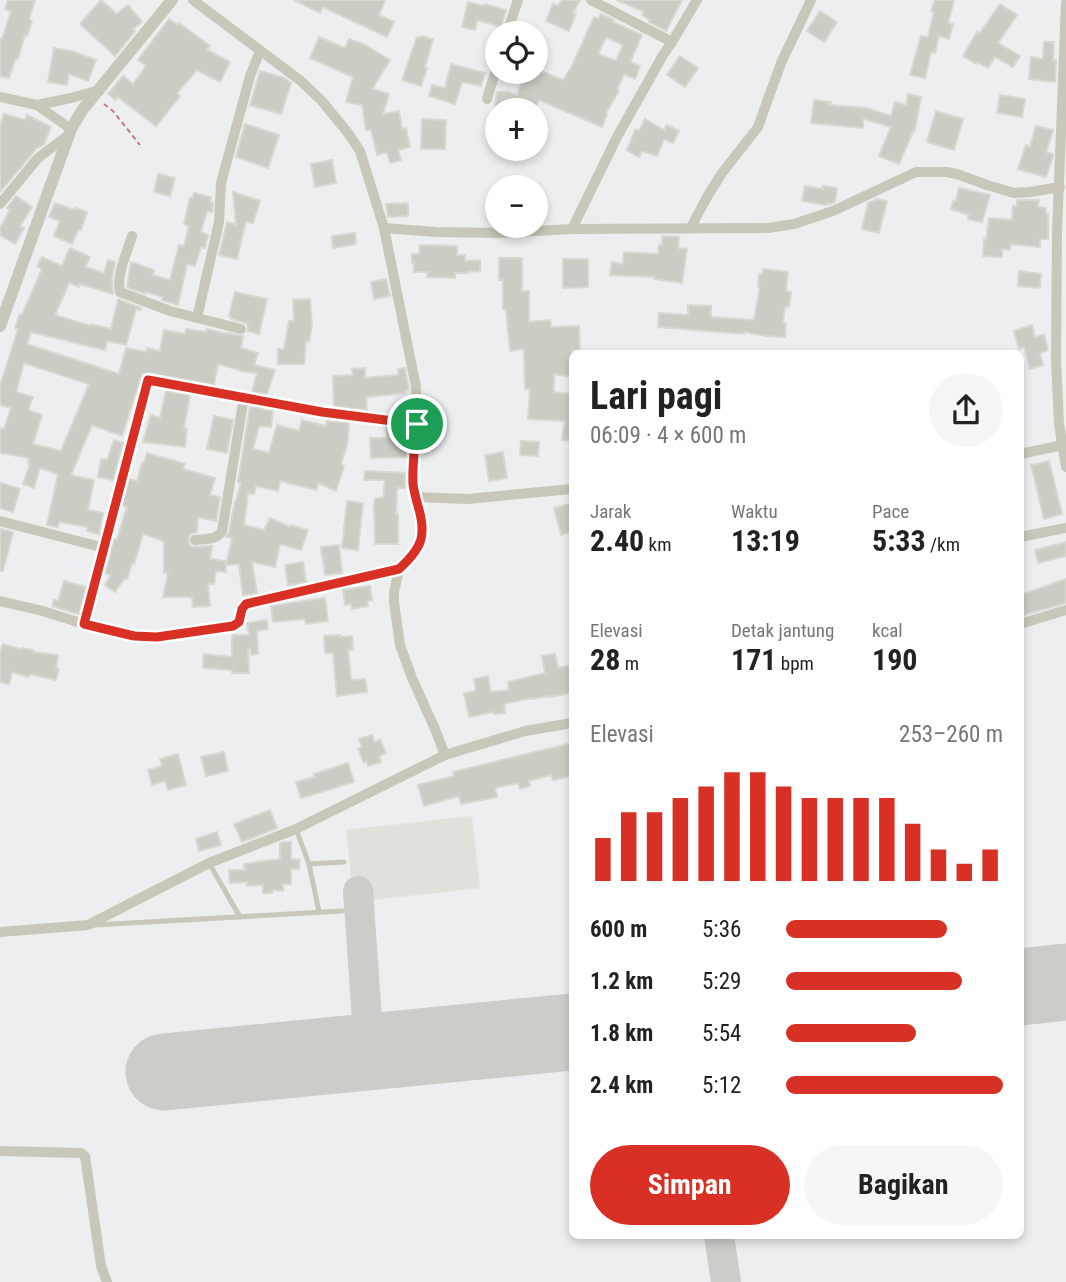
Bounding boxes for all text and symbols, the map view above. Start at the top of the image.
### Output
map controls [485,21,548,238]
button: locate [485,21,548,84]
button: + [485,98,548,161]
button: − [485,175,548,238]
button: share [929,373,1003,447]
text: Lari pagi [590,374,722,418]
pin [387,394,447,454]
icon: arrive [398,405,436,443]
text: 06:09 · 4 × 600 m [590,422,746,449]
text: Jarak [590,500,631,523]
text: Waktu [731,500,778,523]
text: Pace [872,500,909,523]
text: 2.40 [590,523,644,558]
text: 13:19 [731,523,800,558]
text: 5:33 [872,523,926,558]
text: km [644,533,671,556]
text: /km [926,533,960,556]
text: Elevasi [590,619,643,642]
text: Detak jantung [731,619,834,642]
text: kcal [872,619,903,642]
text: 28 [590,642,620,677]
text: 171 [731,642,776,677]
text: 190 [872,642,917,677]
text: m [620,652,639,675]
text: bpm [776,652,814,675]
text: Elevasi [590,721,654,748]
text: 253–260 m [899,721,1003,748]
text: 600 m [590,916,647,943]
text: 5:36 [702,916,741,943]
text: 1.2 km [590,968,653,995]
text: 5:29 [702,968,741,995]
text: 1.8 km [590,1020,653,1047]
text: 5:54 [702,1020,741,1047]
text: 2.4 km [590,1072,653,1099]
text: 5:12 [702,1072,741,1099]
button: Simpan [590,1145,790,1225]
button: Bagikan [804,1145,1003,1225]

